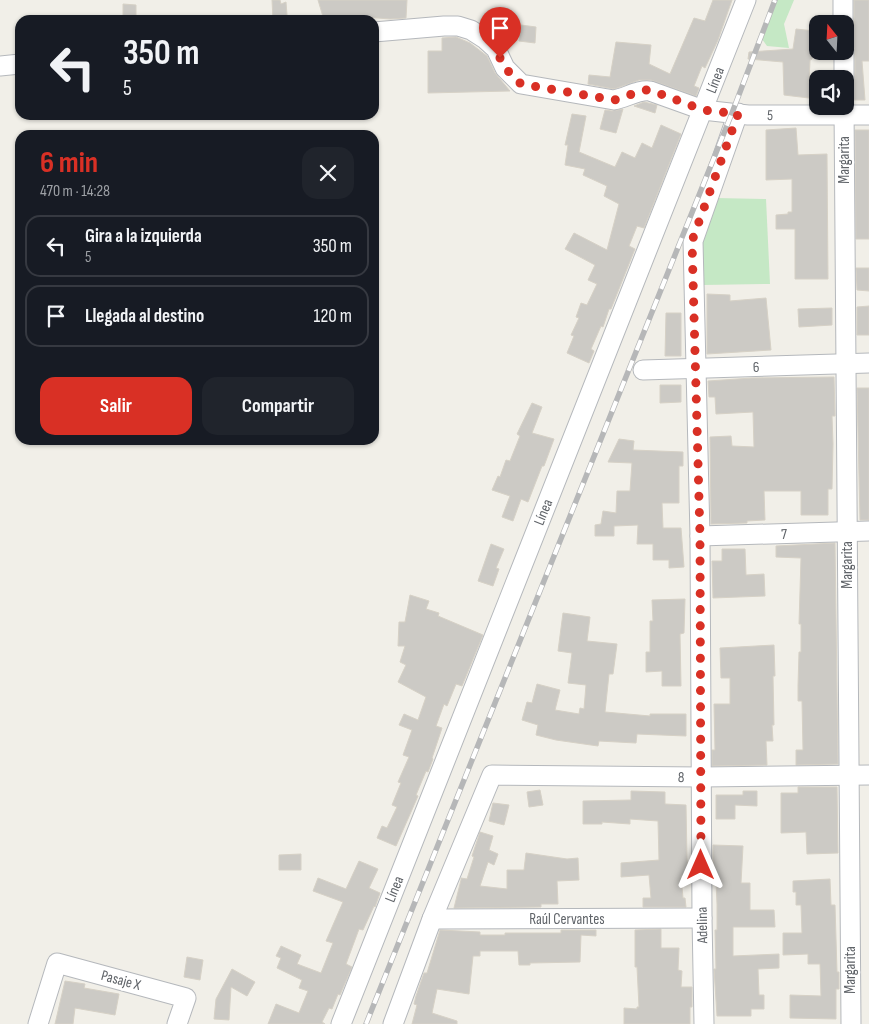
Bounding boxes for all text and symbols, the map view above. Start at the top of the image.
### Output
pin [479,7,521,58]
icon: arrive [486,14,514,42]
north arrow [809,15,854,60]
map controls [809,15,854,115]
text: 350 m [123,32,199,75]
icon: left [40,35,105,100]
street label: Línea [702,64,729,96]
button: sound [809,70,854,115]
text: 5 [123,75,132,102]
street label: 5 [767,106,773,125]
street label: Margarita [835,136,854,184]
text: 6 min [40,145,98,181]
button: close [302,147,354,199]
text: 470 m · 14:28 [40,182,110,201]
text: Gira a la izquierda [85,225,202,248]
icon: left [42,232,70,260]
text: 350 m [313,235,352,258]
text: 5 [85,248,91,267]
icon: arrive [42,302,70,330]
text: Llegada al destino [85,305,204,328]
text: 120 m [314,305,352,328]
street label: 6 [752,358,760,377]
button: Salir [40,377,192,435]
button: Compartir [202,377,354,435]
street label: Línea [530,496,557,528]
street label: 7 [781,525,787,544]
street label: Margarita [838,541,857,589]
street label: 8 [678,768,684,787]
position arrow [674,838,726,890]
street label: Línea [381,873,408,905]
street label: Adelina [693,906,712,944]
street label: Raúl Cervantes [529,910,605,929]
street label: Margarita [841,946,860,994]
street label: Pasaje X [99,966,144,995]

